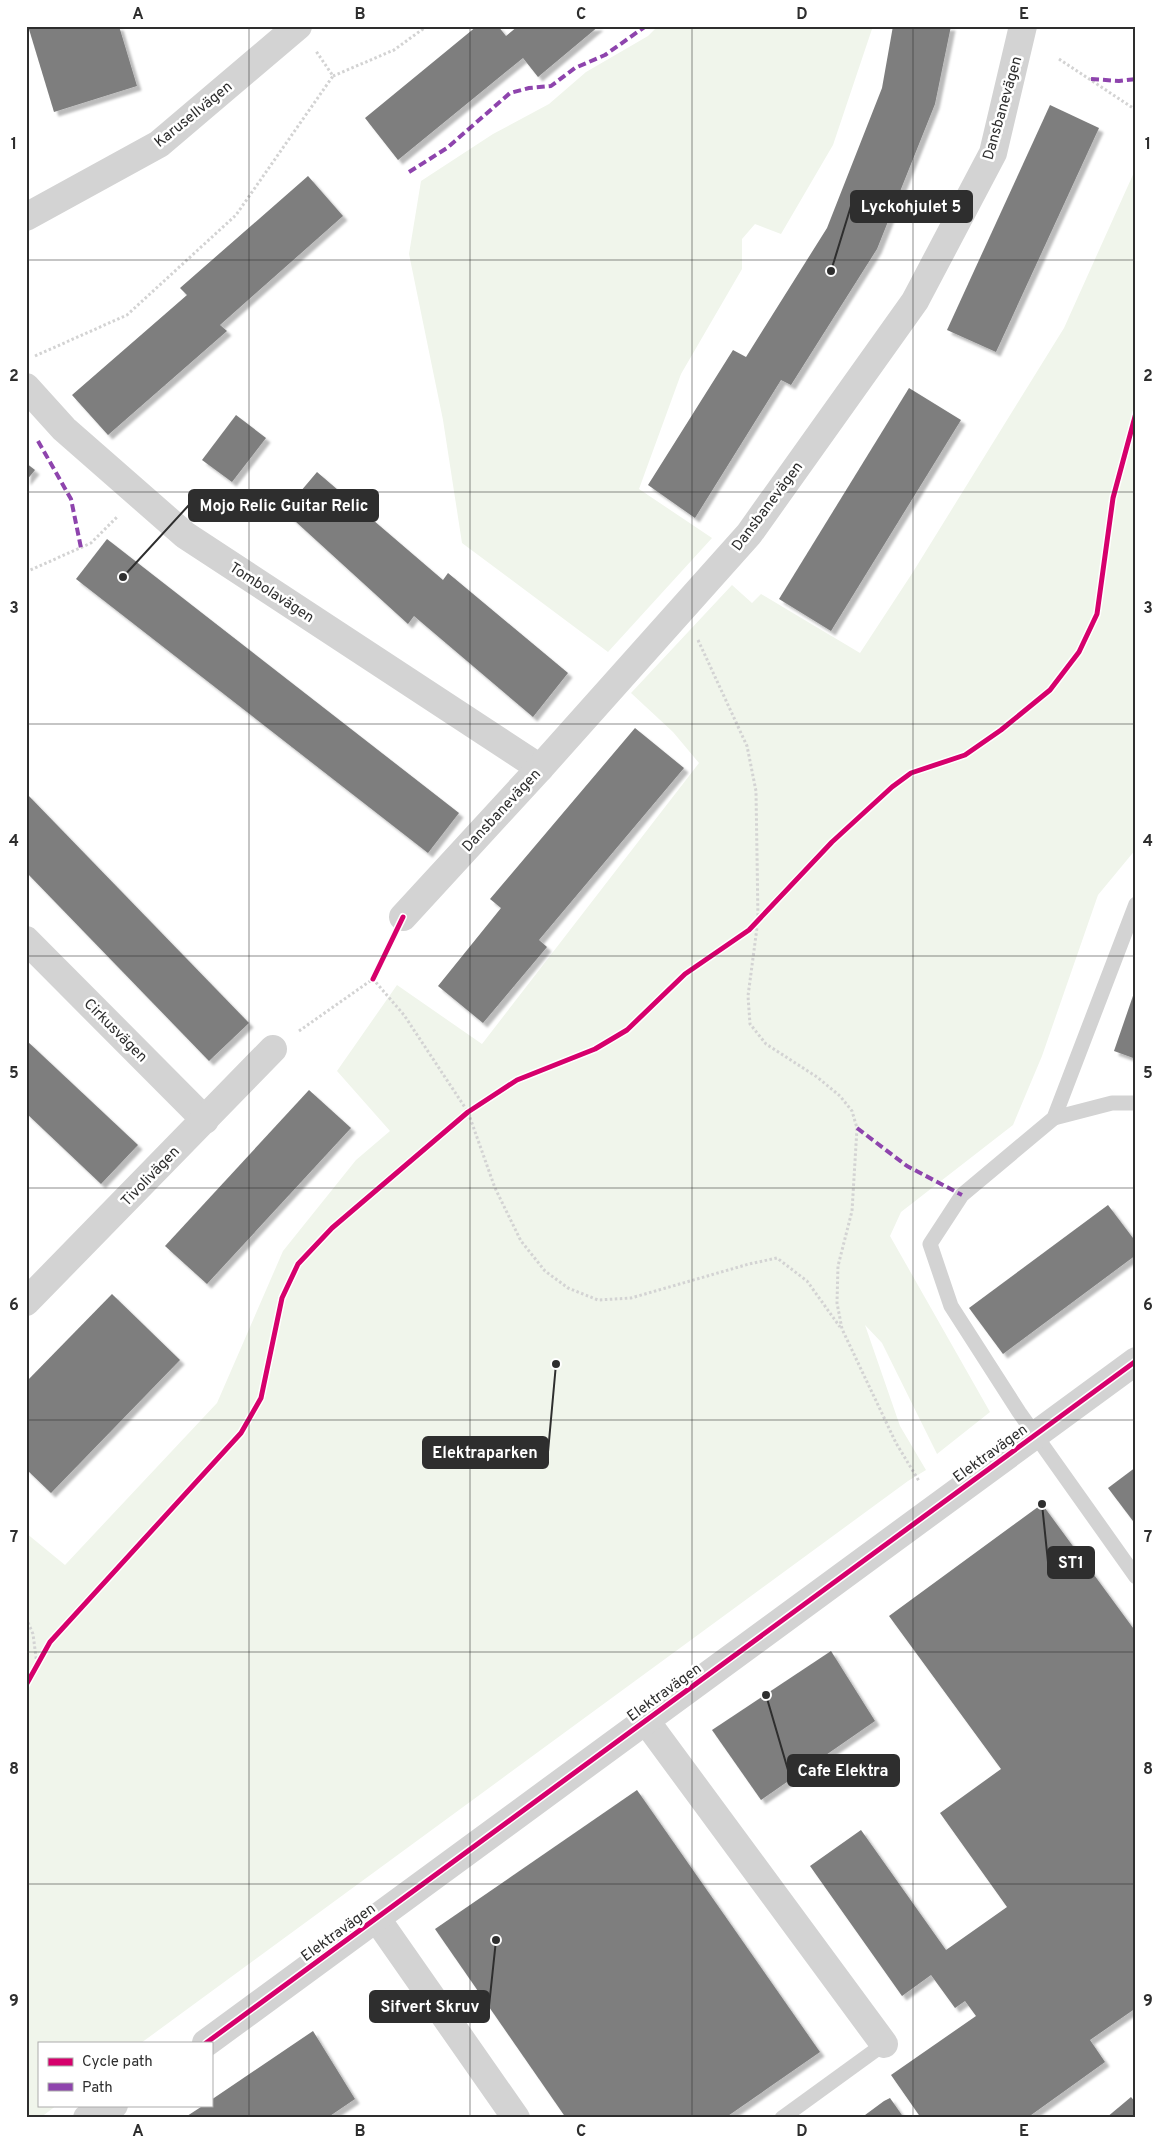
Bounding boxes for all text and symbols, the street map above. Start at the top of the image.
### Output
text: A [132,5,144,25]
text: B [354,5,366,25]
text: C [576,5,586,25]
text: D [796,5,808,25]
text: E [1019,5,1029,25]
street label: Dansbanevägen [980,54,1027,162]
street label: Karusellvägen [151,78,237,152]
text: 1 [11,135,17,155]
text: 1 [1145,135,1151,155]
callout: Lyckohjulet 5 [851,191,972,222]
text: Lyckohjulet 5 [861,198,961,218]
text: 2 [9,367,19,387]
text: 2 [1143,367,1153,387]
street label: Dansbanevägen [728,458,808,555]
callout: Mojo Relic Guitar Relic [189,490,378,521]
text: Mojo Relic Guitar Relic [200,497,368,517]
street label: Tombolavägen [225,559,317,628]
text: 3 [9,599,19,619]
text: 3 [1143,599,1153,619]
street label: Dansbanevägen [459,765,546,857]
text: 4 [9,832,19,852]
text: 4 [1143,832,1153,852]
street label: Cirkusvägen [79,995,151,1067]
text: 5 [9,1064,19,1084]
text: 5 [1143,1064,1153,1084]
street label: Tivolivägen [118,1143,185,1211]
text: 6 [9,1296,19,1316]
text: 6 [1143,1296,1153,1316]
street label: Elektravägen [950,1421,1032,1488]
callout: Elektraparken [423,1437,548,1468]
text: Elektraparken [432,1444,538,1464]
text: 7 [10,1528,18,1548]
text: 7 [1144,1528,1152,1548]
callout: ST1 [1048,1547,1094,1578]
text: ST1 [1058,1554,1084,1574]
street label: Elektravägen [624,1660,706,1727]
callout: Cafe Elektra [788,1755,899,1786]
text: 8 [9,1760,19,1780]
text: 8 [1143,1760,1153,1780]
text: Cafe Elektra [798,1762,888,1782]
street label: Elektravägen [298,1900,380,1967]
callout: Sifvert Skruv [370,1991,489,2022]
text: 9 [9,1992,19,2012]
text: 9 [1143,1992,1153,2012]
text: Sifvert Skruv [380,1998,480,2018]
legend [38,2042,212,2106]
text: Cycle path [82,2053,153,2072]
text: Path [82,2079,113,2098]
text: A [132,2122,144,2142]
text: B [354,2122,366,2142]
text: C [576,2122,586,2142]
text: D [796,2122,808,2142]
text: E [1019,2122,1029,2142]

